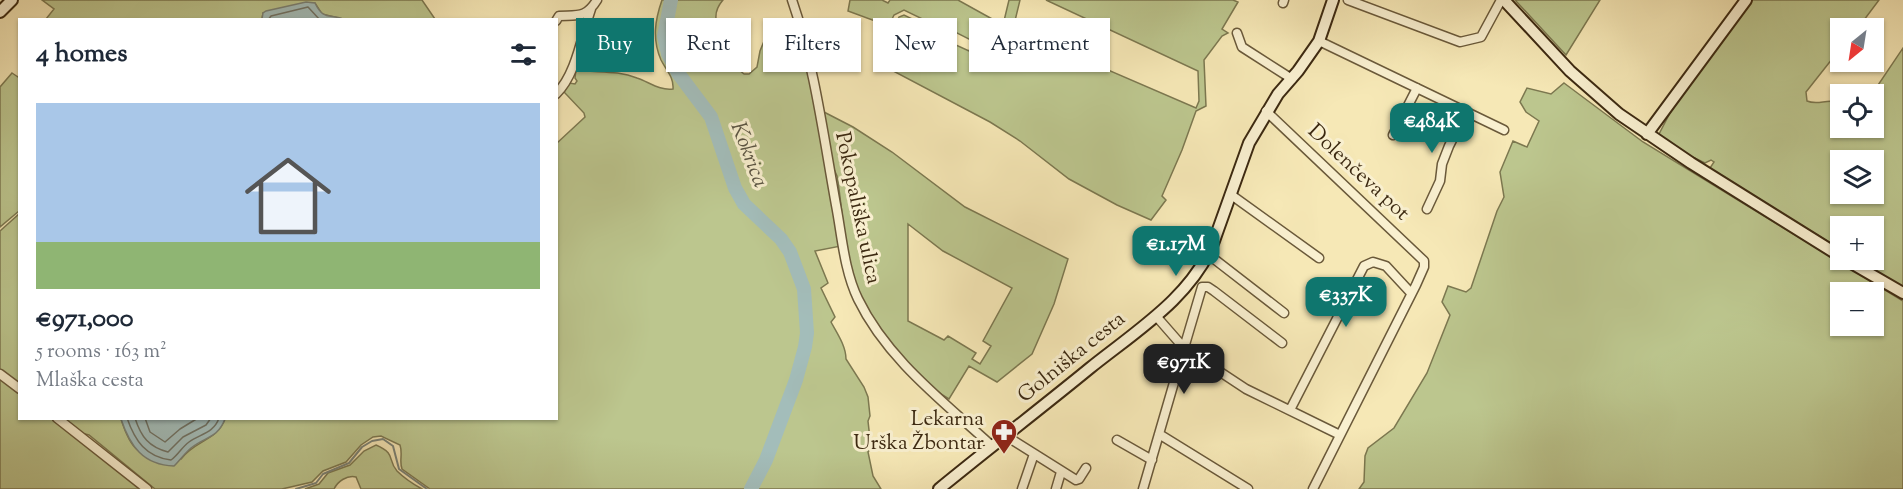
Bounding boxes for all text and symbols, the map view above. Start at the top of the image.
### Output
chip: Buy [576,18,654,72]
chip: Rent [666,18,751,72]
chip: Filters [763,18,861,72]
chip: New [873,18,957,72]
chip: Apartment [969,18,1110,72]
north arrow [1830,18,1884,72]
map controls [1830,18,1884,336]
text: 4 homes [36,36,127,73]
icon: filters [507,38,540,71]
button: locate [1830,84,1884,138]
pin: €484K [1390,103,1474,154]
text: €484K [1404,108,1460,137]
water label: Kokrica [721,117,775,193]
street label: Dolenčeva pot [1300,118,1416,228]
street label: Pokopališka ulica [826,129,888,287]
icon: home [234,142,342,250]
button: layers [1830,150,1884,204]
button: + [1830,216,1884,270]
pin: €1.17M [1127,226,1225,277]
text: €1.17M [1146,231,1206,260]
pin: €337K [1304,277,1388,328]
text: €337K [1320,282,1372,311]
button: − [1830,282,1884,336]
text: €971,000 [36,301,133,338]
street label: Golniška cesta [1012,305,1133,411]
text: 5 rooms · 163 m² [36,338,167,367]
pin: €971K [1142,344,1226,395]
text: €971K [1157,349,1211,378]
text: Mlaška cesta [36,367,144,396]
place label: Lekarna Urška Žbontar [853,405,984,459]
pharmacy icon: Lekarna Urška Žbontar [989,417,1019,455]

